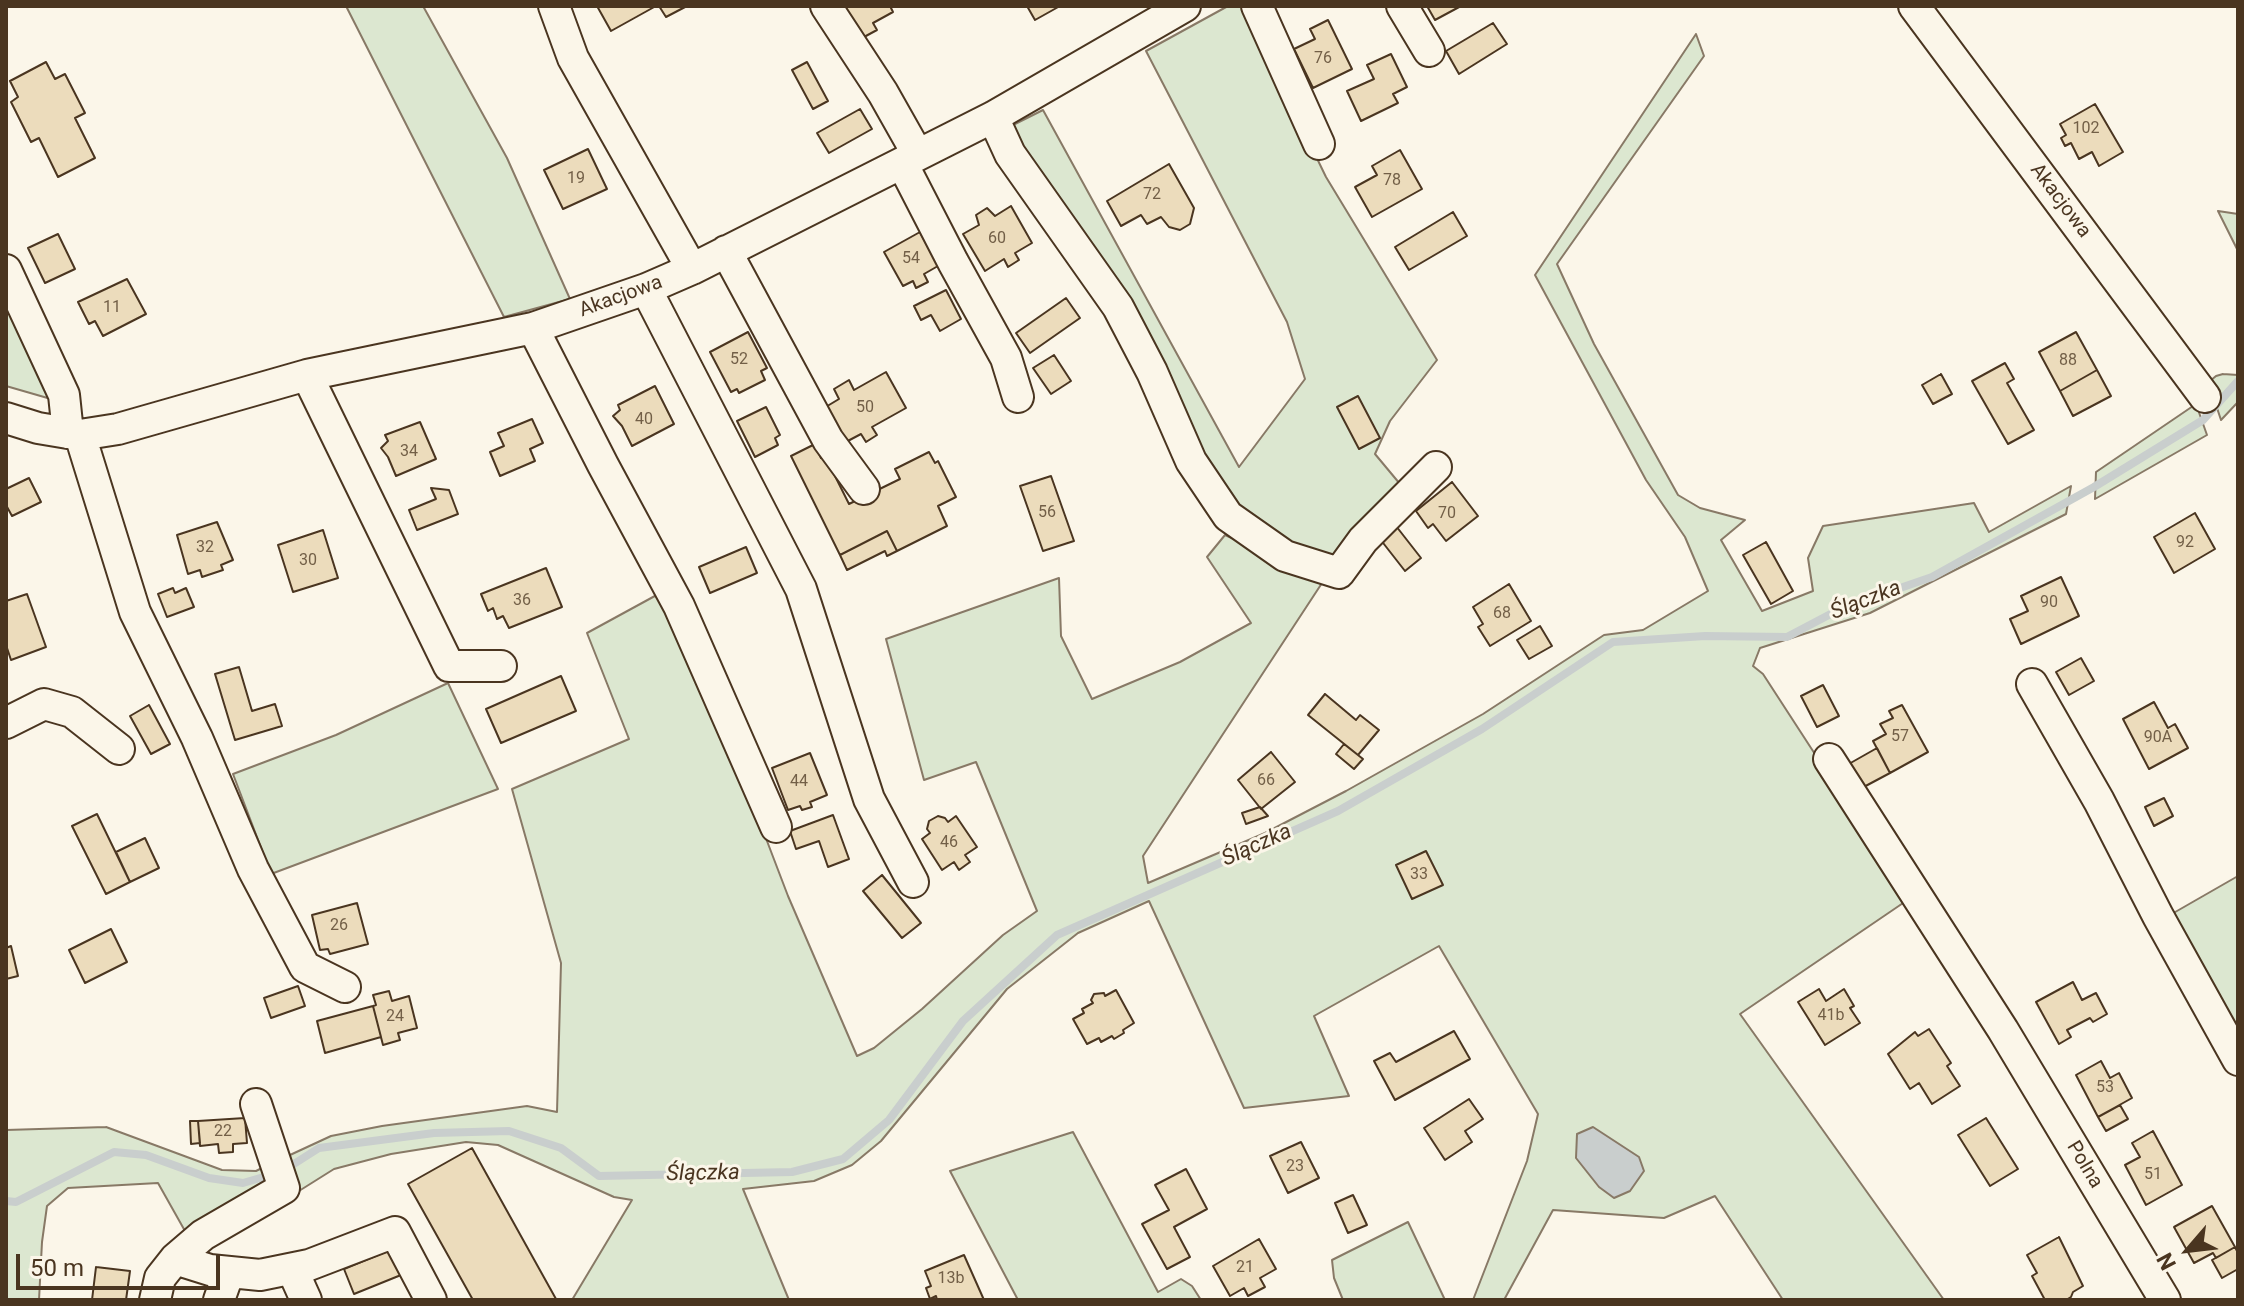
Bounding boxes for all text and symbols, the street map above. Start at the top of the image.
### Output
house number: 76 [1314,49,1332,69]
house number: 102 [2073,119,2099,139]
street label: Akacjowa [2024,159,2096,243]
house number: 19 [567,169,585,189]
house number: 78 [1383,171,1401,191]
house number: 72 [1143,185,1161,205]
house number: 60 [988,229,1006,249]
house number: 54 [902,249,920,269]
street label: Akacjowa [576,271,666,323]
house number: 11 [103,298,121,318]
house number: 52 [730,350,748,370]
house number: 88 [2059,351,2077,371]
house number: 50 [856,398,874,418]
house number: 40 [635,410,653,430]
house number: 34 [400,442,418,462]
house number: 56 [1038,503,1056,523]
house number: 70 [1438,504,1456,524]
house number: 92 [2176,533,2194,553]
house number: 32 [196,538,214,558]
house number: 30 [299,551,317,571]
water label: Ślączka [1827,575,1905,627]
house number: 36 [513,591,531,611]
house number: 90 [2040,593,2058,613]
house number: 68 [1493,604,1511,624]
house number: 57 [1891,727,1909,747]
house number: 90A [2144,728,2172,748]
house number: 66 [1257,771,1275,791]
house number: 44 [790,772,808,792]
water label: Ślączka [1218,819,1296,873]
house number: 46 [940,833,958,853]
house number: 33 [1410,865,1428,885]
house number: 26 [330,916,348,936]
house number: 41b [1818,1006,1844,1026]
house number: 24 [386,1007,404,1027]
house number: 53 [2096,1078,2114,1098]
house number: 22 [214,1122,232,1142]
street label: Polna [2061,1137,2107,1193]
house number: 23 [1286,1157,1304,1177]
water label: Ślączka [666,1160,740,1188]
house number: 51 [2144,1165,2162,1185]
north arrow [2148,1210,2228,1290]
scale bar [20,1238,224,1288]
text: N [2152,1249,2181,1274]
text: 50 m [30,1254,84,1282]
house number: 21 [1236,1258,1254,1278]
house number: 13b [938,1269,964,1289]

